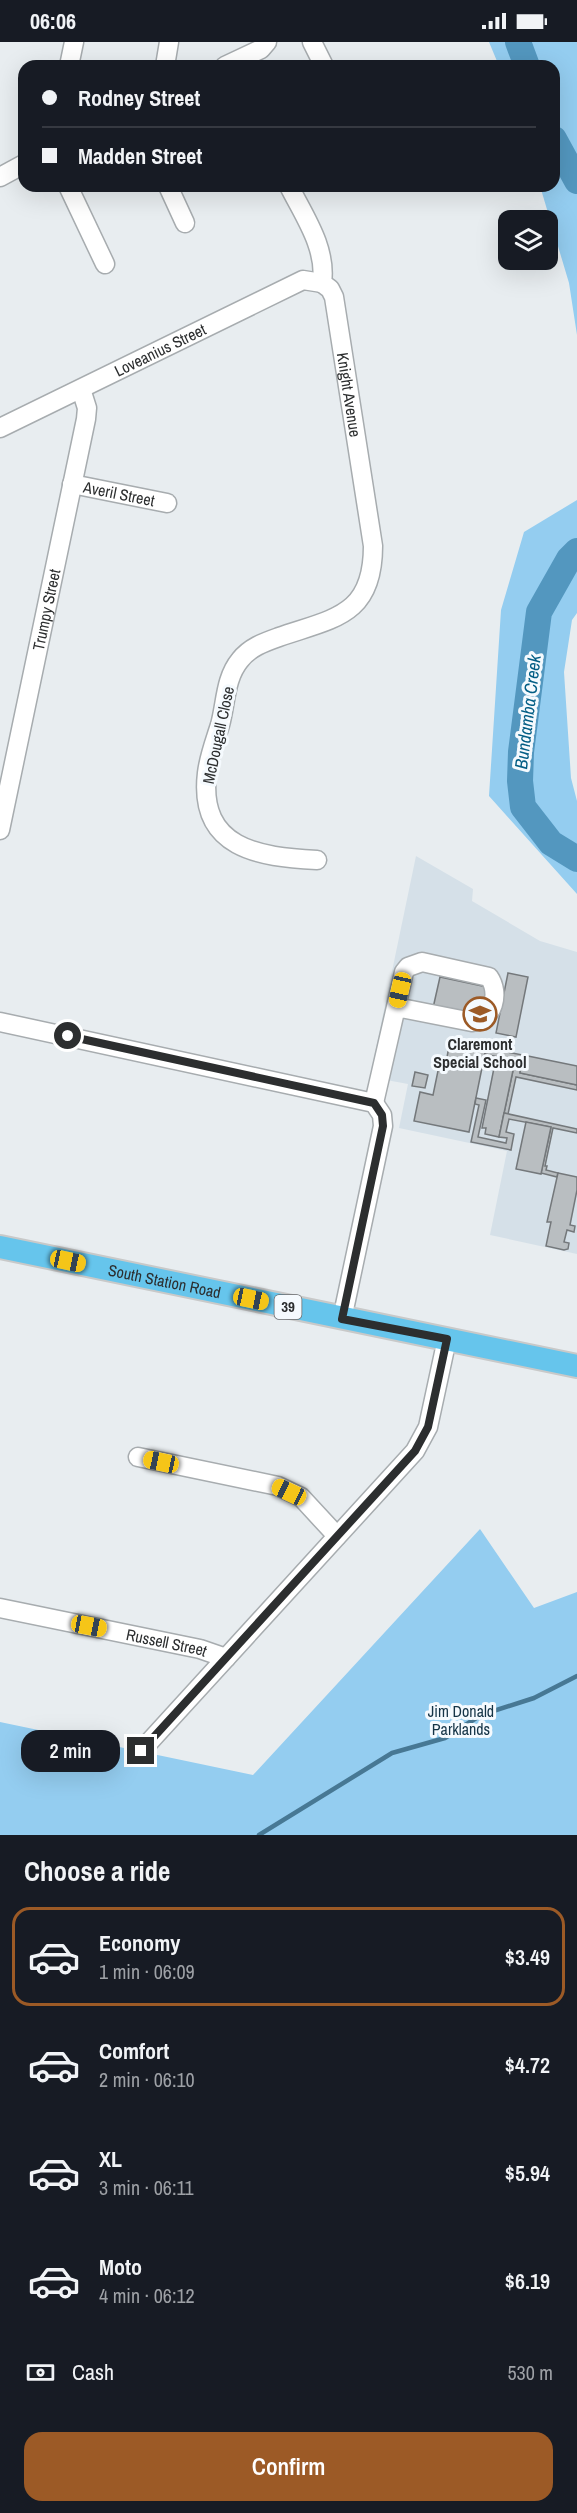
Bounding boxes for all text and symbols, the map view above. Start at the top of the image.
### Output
text: 06:06 [30,6,76,36]
text: Rodney Street [78,83,200,113]
text: Madden Street [78,141,202,171]
map controls [498,210,558,270]
button: layers [498,210,558,270]
street label: Loveanius Street [111,318,210,382]
street label: Knight Avenue [332,351,367,438]
street label: Averil Street [81,475,157,511]
street label: Trumpy Street [27,567,65,653]
water label: Bundamba Creek [508,653,547,770]
street label: McDougall Close [197,684,239,786]
car [387,970,413,1010]
school or university icon: Claremont Special School [462,996,498,1032]
route start [54,1022,81,1049]
place label: Claremont Special School [433,1033,527,1073]
car [49,1248,87,1274]
street label: South Station Road [106,1259,223,1303]
car [232,1286,270,1312]
road number: 39 [274,1295,302,1319]
car [142,1449,180,1475]
car [269,1476,309,1508]
car [70,1614,108,1638]
street label: Russell Street [124,1623,210,1662]
park label: Jim Donald Parklands [428,1700,494,1740]
callout: 2 min [21,1730,120,1772]
text: 2 min [49,1737,92,1764]
route end [127,1737,154,1764]
text: Choose a ride [24,1853,170,1889]
text: Economy [99,1928,180,1958]
icon: car [27,1930,81,1984]
text: $3.49 [505,1942,550,1972]
text: 1 min · 06:09 [99,1958,195,1985]
text: Comfort [99,2036,169,2066]
icon: car [27,2038,81,2092]
text: $4.72 [505,2050,550,2080]
text: 2 min · 06:10 [99,2066,195,2093]
text: XL [99,2144,122,2174]
icon: car [27,2146,81,2200]
text: $5.94 [505,2158,550,2188]
text: 3 min · 06:11 [99,2174,194,2201]
text: Moto [99,2252,142,2282]
icon: car [27,2254,81,2308]
text: $6.19 [505,2266,550,2296]
text: 4 min · 06:12 [99,2282,195,2309]
icon: cash [24,2356,57,2389]
text: Cash [72,2357,114,2387]
text: 530 m [507,2359,553,2386]
button: Confirm [24,2432,553,2501]

